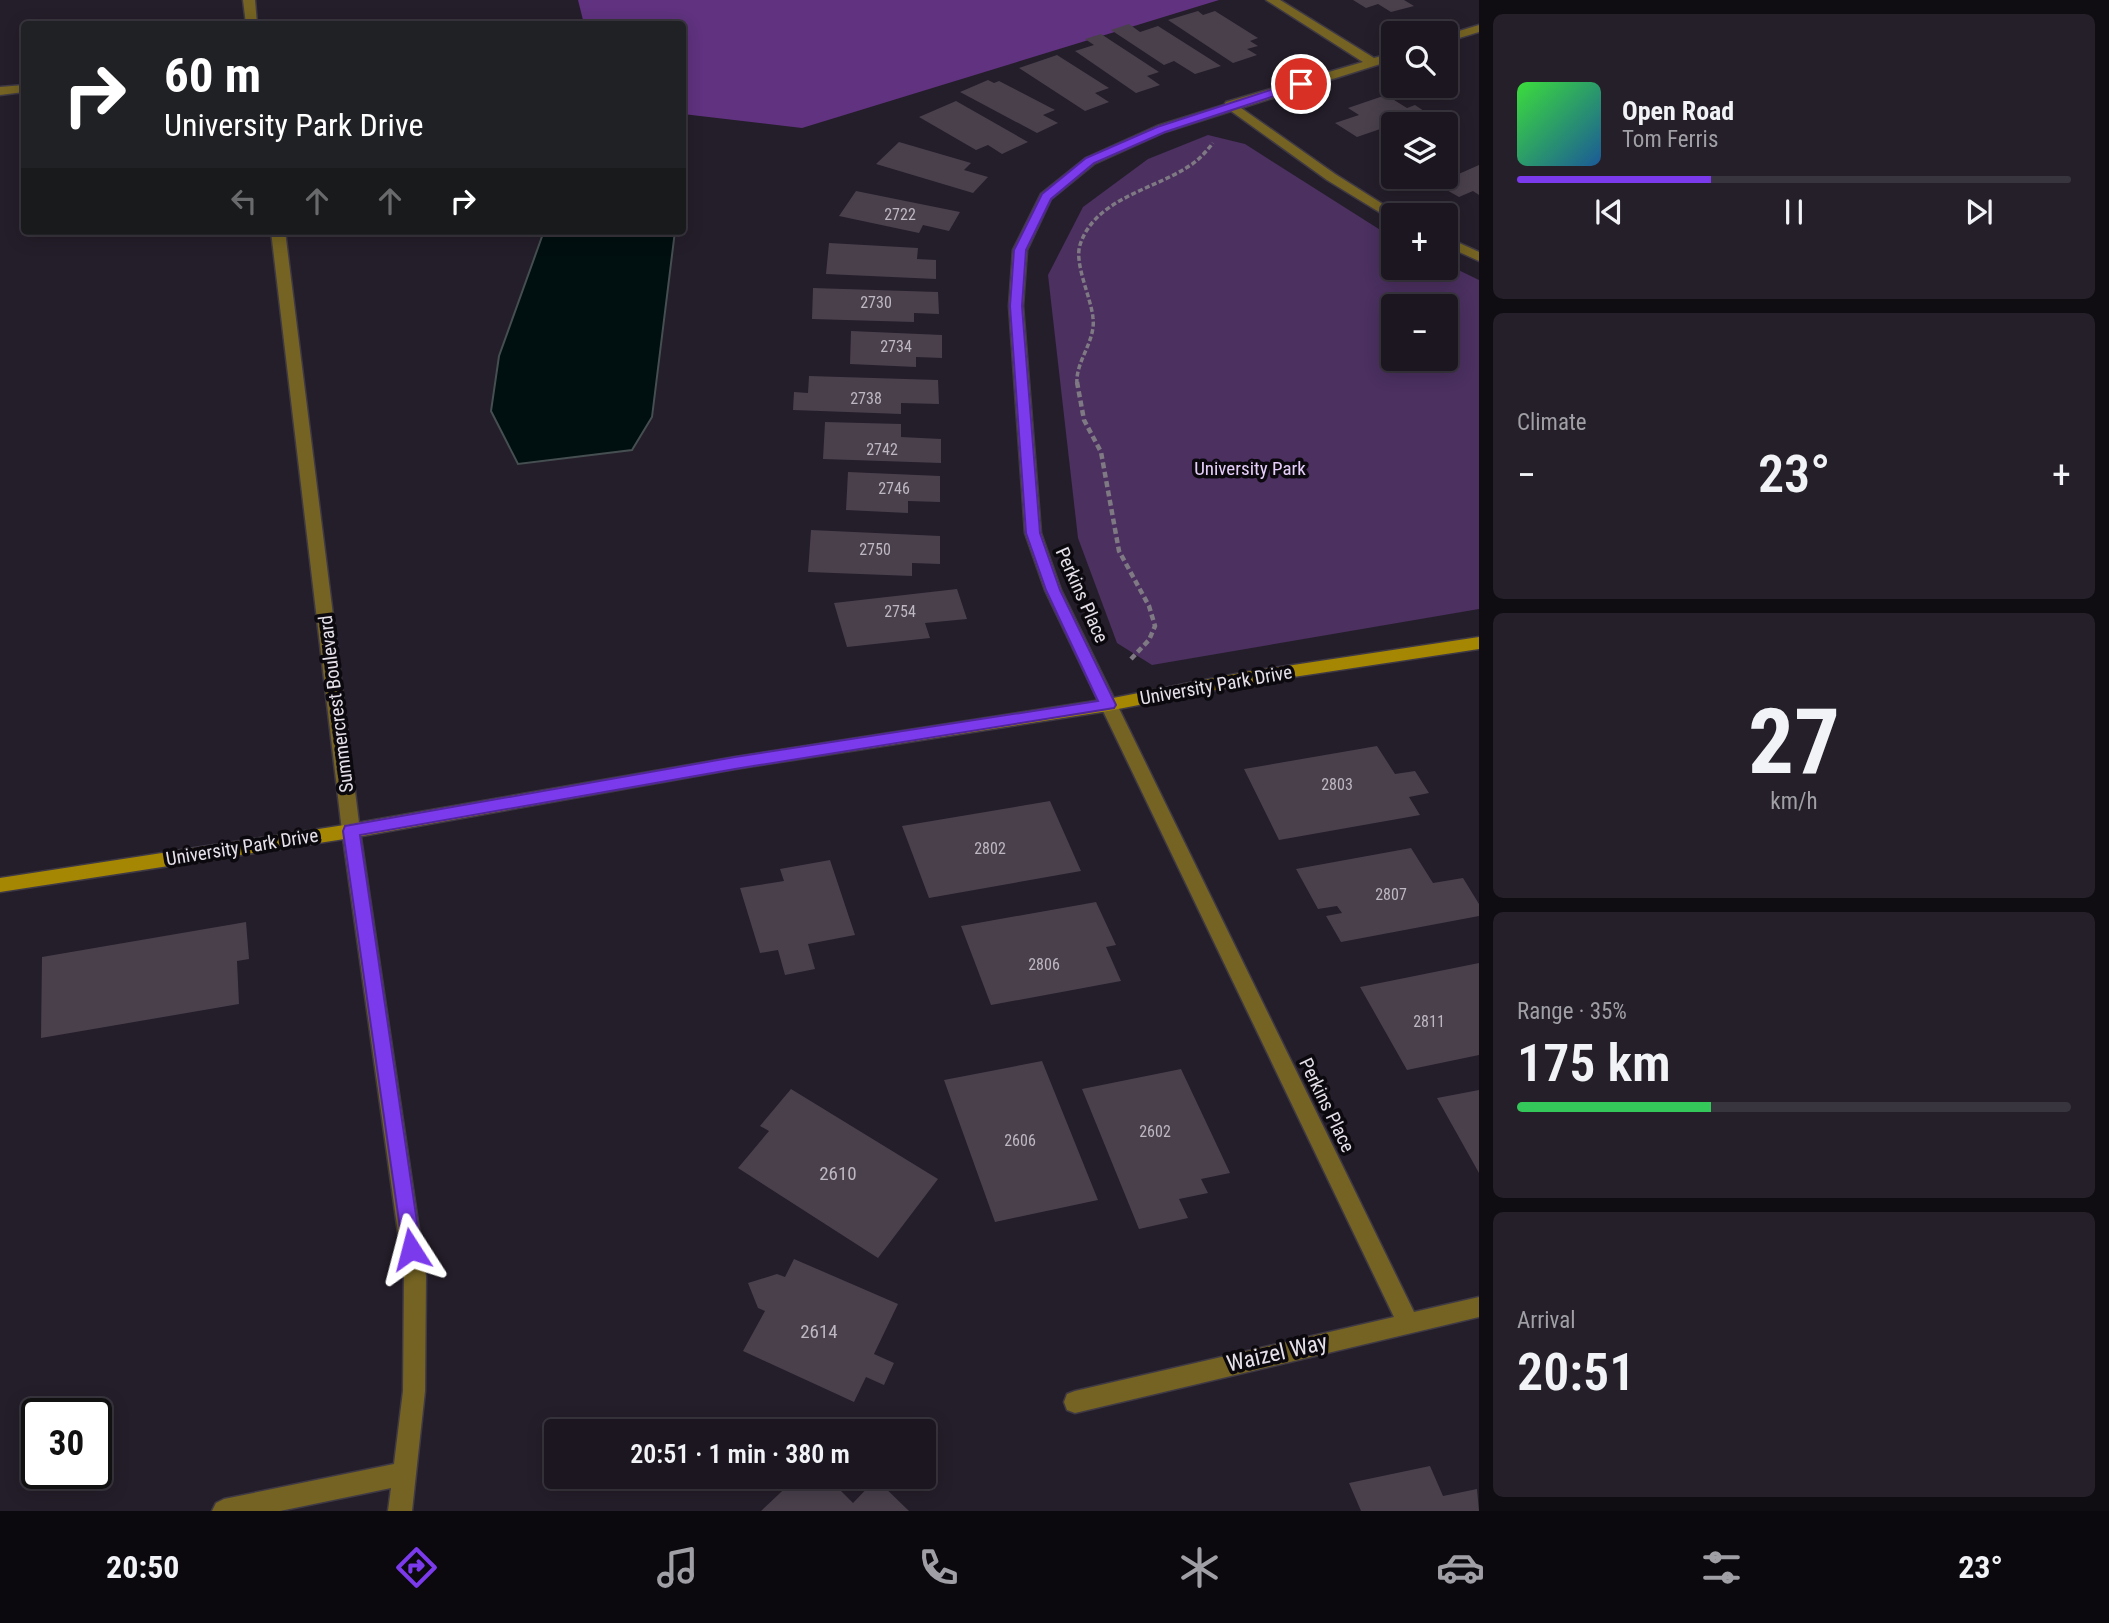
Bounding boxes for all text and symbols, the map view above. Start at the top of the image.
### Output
map controls [1381,21,1458,371]
button: search [1381,21,1458,98]
text: 60 m [164,47,261,104]
icon: right [49,49,140,140]
pin [1271,54,1331,114]
icon: arrive [1282,65,1320,103]
text: Open Road [1622,96,1734,126]
text: University Park Drive [164,106,423,144]
button: layers [1381,112,1458,189]
text: Tom Ferris [1622,126,1718,153]
icon: left [225,182,263,220]
icon: ahead [298,182,336,220]
icon: ahead [371,182,409,220]
icon: right [444,182,482,220]
icon: previous [1590,193,1628,231]
icon: pause [1775,193,1813,231]
icon: next [1960,193,1998,231]
button: + [1381,203,1458,280]
house number: 2722 [884,205,916,224]
house number: 2730 [860,293,892,312]
button: − [1381,294,1458,371]
house number: 2734 [880,337,912,356]
house number: 2738 [850,389,882,408]
text: Climate [1517,409,1587,436]
house number: 2742 [866,440,898,459]
text: 23° [1758,444,1830,505]
text: − [1517,453,1536,497]
text: + [2052,453,2071,497]
park label: University Park [1194,457,1306,480]
house number: 2746 [878,479,910,498]
house number: 2750 [859,540,891,559]
street label: Perkins Place [1051,544,1113,646]
house number: 2754 [884,602,916,621]
street label: Summercrest Boulevard [314,614,358,794]
street label: University Park Drive [1138,660,1294,710]
text: 27 [1748,689,1840,795]
house number: 2803 [1321,775,1353,794]
text: km/h [1770,788,1818,815]
street label: University Park Drive [164,824,320,870]
house number: 2802 [974,839,1006,858]
house number: 2807 [1375,885,1407,904]
house number: 2806 [1028,955,1060,974]
text: Range · 35% [1517,998,1627,1025]
house number: 2811 [1413,1012,1445,1031]
text: 175 km [1517,1033,1671,1094]
street label: Perkins Place [1294,1054,1360,1156]
house number: 2602 [1139,1122,1171,1141]
house number: 2606 [1004,1131,1036,1150]
house number: 2610 [819,1162,857,1185]
position arrow [374,1212,448,1286]
text: Arrival [1517,1307,1576,1334]
house number: 2614 [800,1320,838,1343]
street label: Waizel Way [1224,1328,1330,1378]
text: 20:51 [1517,1342,1635,1403]
speed limit sign: 30 [21,1398,112,1489]
text: 20:51 · 1 min · 380 m [630,1439,850,1469]
icon: directions [392,1543,441,1592]
icon: music [653,1543,702,1592]
icon: phone [914,1543,963,1592]
icon: climate [1175,1543,1224,1592]
icon: car [1436,1543,1485,1592]
icon: filters [1697,1543,1746,1592]
text: 20:50 [106,1548,179,1586]
text: 23° [1958,1548,2003,1586]

